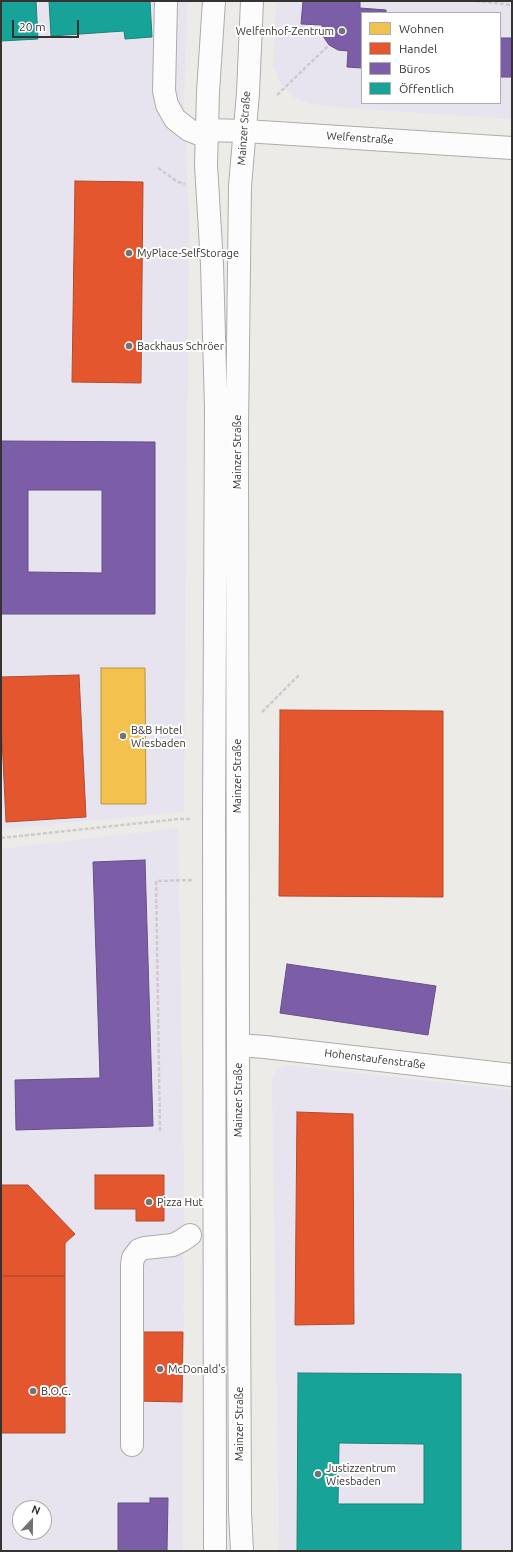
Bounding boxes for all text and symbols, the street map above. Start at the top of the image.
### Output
scale bar [14,12,81,38]
legend [361,12,501,104]
text: 20 m [19,20,46,33]
text: Wohnen [399,22,444,35]
place label: Welfenhof-Zentrum [236,24,334,38]
marker: Welfenhof-Zentrum [337,26,347,36]
text: Handel [399,42,437,55]
text: Büros [399,62,430,75]
text: Öffentlich [399,82,454,95]
street label: Mainzer Straße [235,90,253,166]
street label: Welfenstraße [326,129,394,147]
place label: MyPlace-SelfStorage [137,246,239,260]
marker: MyPlace-SelfStorage [124,248,134,258]
place label: Backhaus Schröer [137,339,224,353]
marker: Backhaus Schröer [124,341,134,351]
street label: Mainzer Straße [230,415,244,489]
place label: B&B Hotel Wiesbaden [131,723,186,749]
marker: B&B Hotel Wiesbaden [118,731,128,741]
street label: Mainzer Straße [230,739,244,813]
street label: Hohenstaufenstraße [324,1046,426,1072]
street label: Mainzer Straße [231,1063,245,1137]
place label: Pizza Hut [157,1195,203,1209]
marker: Pizza Hut [144,1197,154,1207]
place label: McDonald's [168,1362,226,1376]
marker: McDonald's [155,1364,165,1374]
place label: B.O.C. [41,1384,71,1398]
marker: B.O.C. [28,1386,38,1396]
street label: Mainzer Straße [232,1387,246,1461]
place label: Justizzentrum Wiesbaden [326,1461,396,1487]
marker: Justizzentrum Wiesbaden [313,1469,323,1479]
north arrow [12,1500,52,1540]
text: N [30,1503,42,1517]

